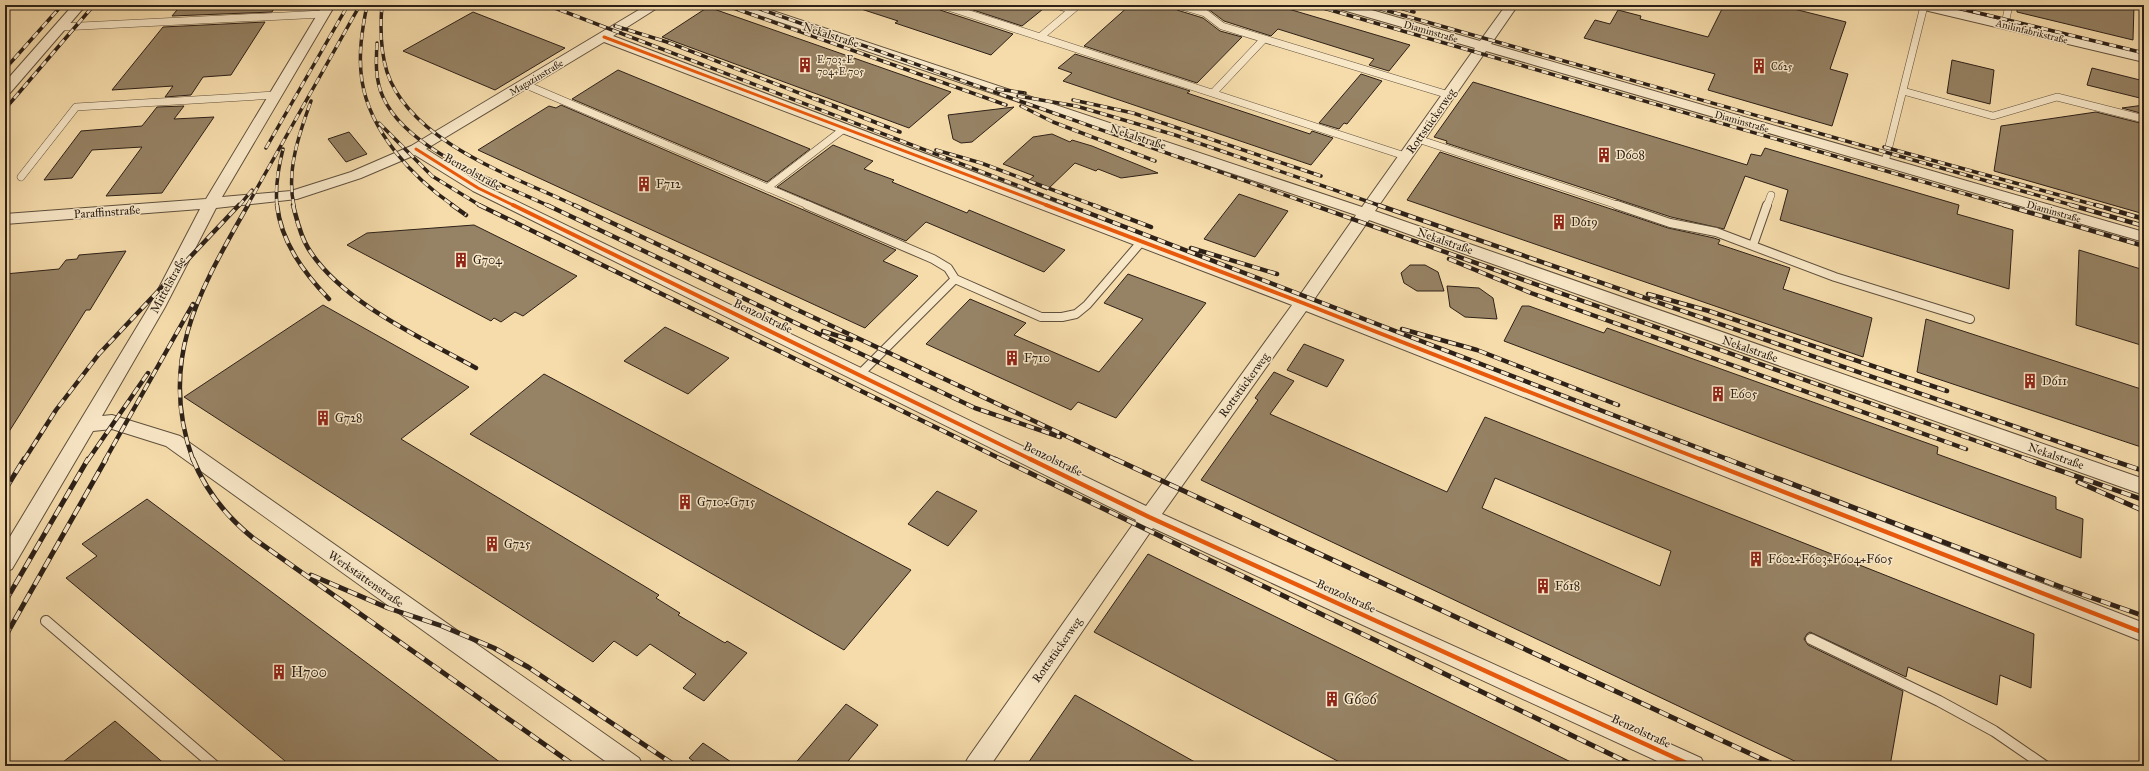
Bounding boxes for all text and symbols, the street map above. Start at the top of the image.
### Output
street label: Anilinfabrikstraße [1994,17,2069,47]
street label: Diaminstraße [1402,18,1459,45]
street label: Nekalstraße [801,19,861,51]
place label: E 703+E 704+E 705 [817,54,864,78]
building icon: E 703+E 704+E 705 [796,56,814,74]
street label: Magazinstraße [507,57,566,99]
building icon: C625 [1750,57,1768,75]
place label: C625 [1771,61,1793,73]
street label: Rottstückerweg [1403,85,1460,157]
street label: Diaminstraße [1713,108,1770,135]
street label: Nekalstraße [1108,121,1168,153]
building icon: D608 [1595,146,1613,164]
place label: D608 [1616,148,1645,162]
street label: Benzolstraße [442,150,504,194]
building icon: F712 [635,175,653,193]
place label: F712 [656,177,681,191]
street label: Diaminstraße [2025,198,2082,225]
street label: Paraffinstraße [73,203,141,221]
building icon: D619 [1550,213,1568,231]
place label: D619 [1571,215,1598,229]
street label: Nekalstraße [1415,225,1475,257]
building icon: G704 [452,251,470,269]
place label: G704 [473,253,502,267]
street label: Mittelstraße [147,254,189,316]
street label: Benzolstraße [731,296,795,336]
street label: Nekalstraße [1720,333,1780,365]
building icon: F710 [1003,349,1021,367]
street label: Rottstückerweg [1216,350,1273,421]
place label: F710 [1024,351,1050,365]
building icon: D611 [2021,372,2039,390]
place label: D611 [2042,374,2067,388]
building icon: E605 [1709,385,1727,403]
place label: E605 [1730,387,1758,401]
building icon: G728 [314,409,332,427]
place label: G728 [335,411,362,425]
street label: Benzolstraße [1021,439,1085,479]
street label: Nekalstraße [2026,440,2086,472]
building icon: G710+G715 [676,493,694,511]
place label: G710+G715 [697,495,756,509]
building icon: G725 [483,535,501,553]
place label: G725 [504,537,531,551]
street label: Werkstättenstraße [326,548,406,610]
building icon: F602+F603+F604+F605 [1747,550,1765,568]
place label: F602+F603+F604+F605 [1768,552,1893,566]
street label: Benzolstraße [1314,576,1378,616]
building icon: F618 [1534,577,1552,595]
place label: F618 [1555,579,1580,593]
street label: Rottstückerweg [1029,614,1086,686]
building icon: H700 [270,663,288,681]
place label: H700 [291,664,327,681]
building icon: G606 [1323,690,1341,708]
place label: G606 [1344,691,1378,708]
street label: Benzolstraße [1609,711,1673,751]

